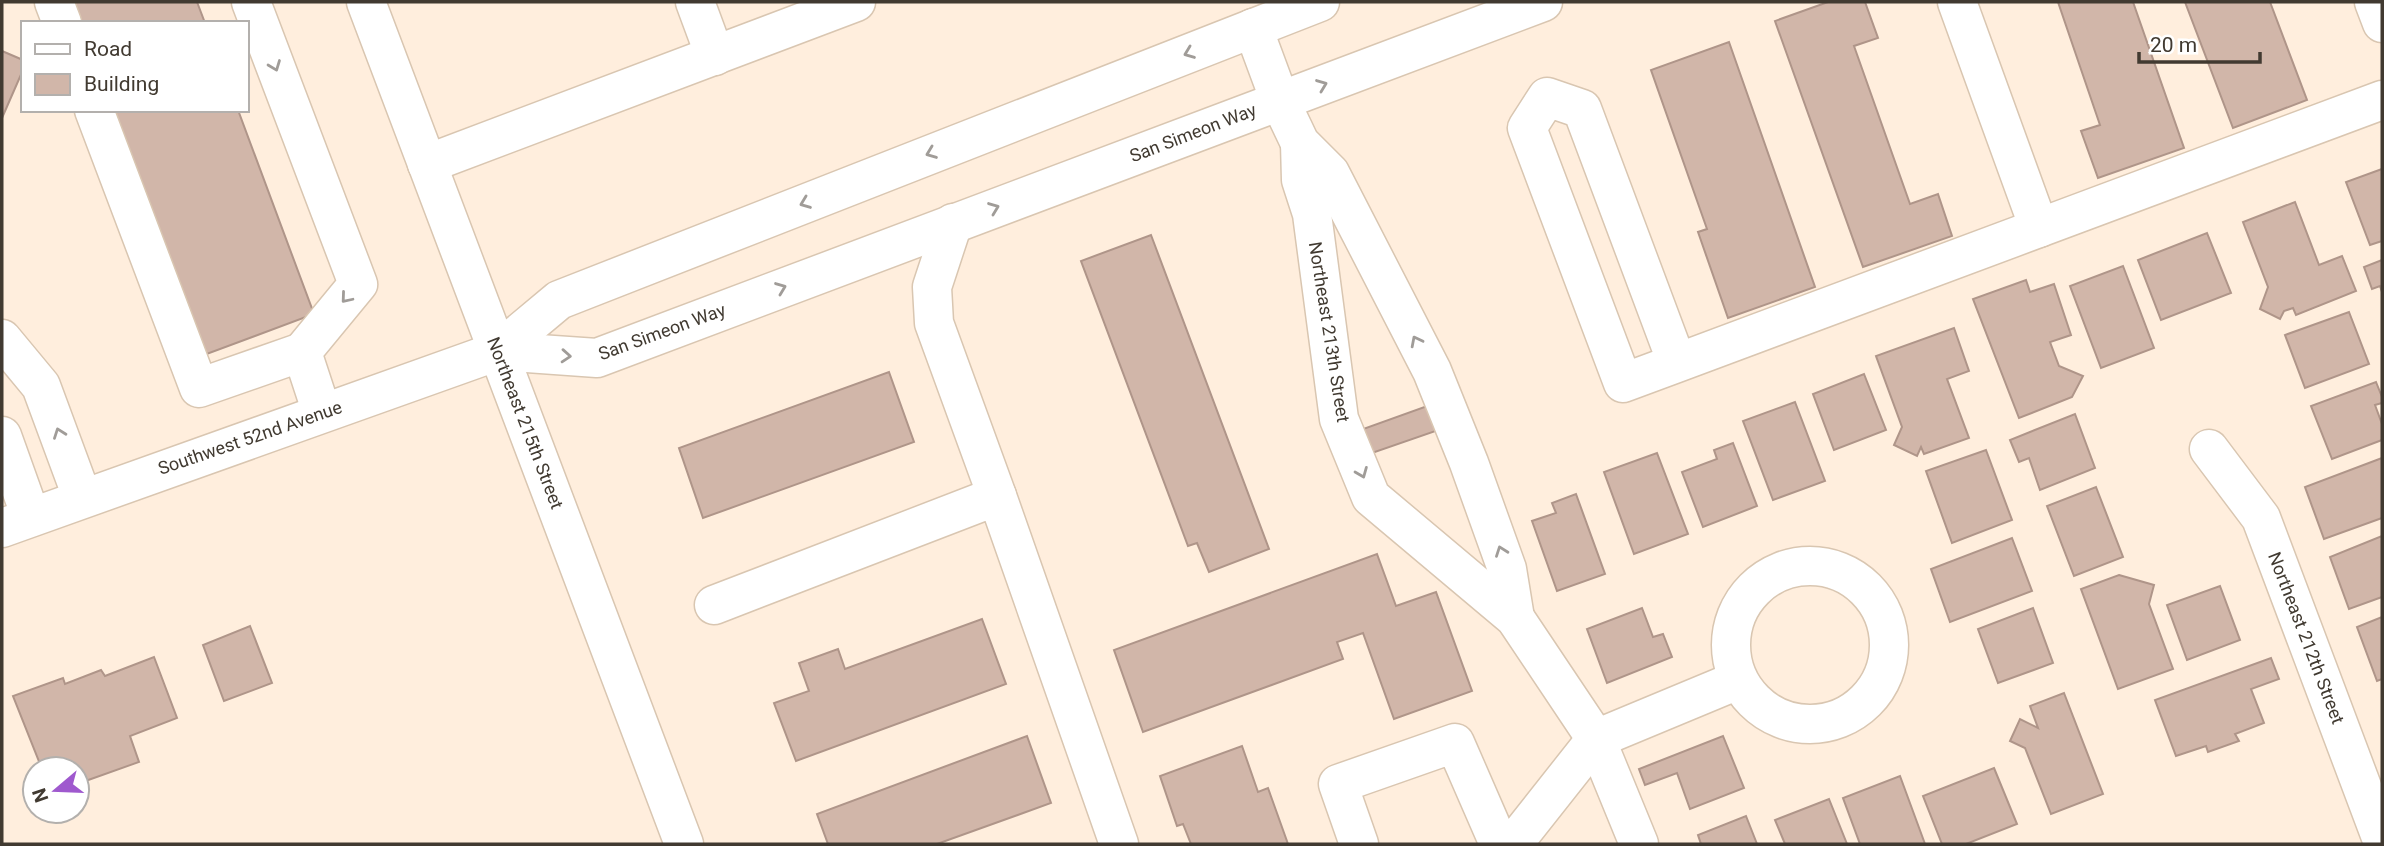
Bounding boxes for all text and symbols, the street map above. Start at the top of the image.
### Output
legend [21,21,248,112]
scale bar [2139,21,2260,65]
text: 20 m [2150,33,2197,57]
text: Road [84,37,132,61]
one-way arrow [1184,44,1196,58]
one-way arrow [267,59,281,71]
text: Building [84,72,159,96]
one-way arrow [1315,79,1327,93]
street label: San Simeon Way [1127,99,1259,166]
one-way arrow [926,145,938,159]
one-way arrow [799,194,811,208]
one-way arrow [987,202,999,216]
street label: Northeast 213th Street [1305,240,1354,424]
one-way arrow [775,283,787,297]
one-way arrow [342,290,354,303]
street label: San Simeon Way [595,299,729,364]
street label: Northeast 215th Street [483,334,568,512]
one-way arrow [1410,336,1424,348]
one-way arrow [561,348,572,363]
street label: Southwest 52nd Avenue [155,396,345,479]
one-way arrow [53,427,67,439]
one-way arrow [1353,467,1367,479]
one-way arrow [1495,546,1509,558]
street label: Northeast 212th Street [2264,549,2349,727]
north arrow [21,755,91,825]
text: N [27,785,53,805]

